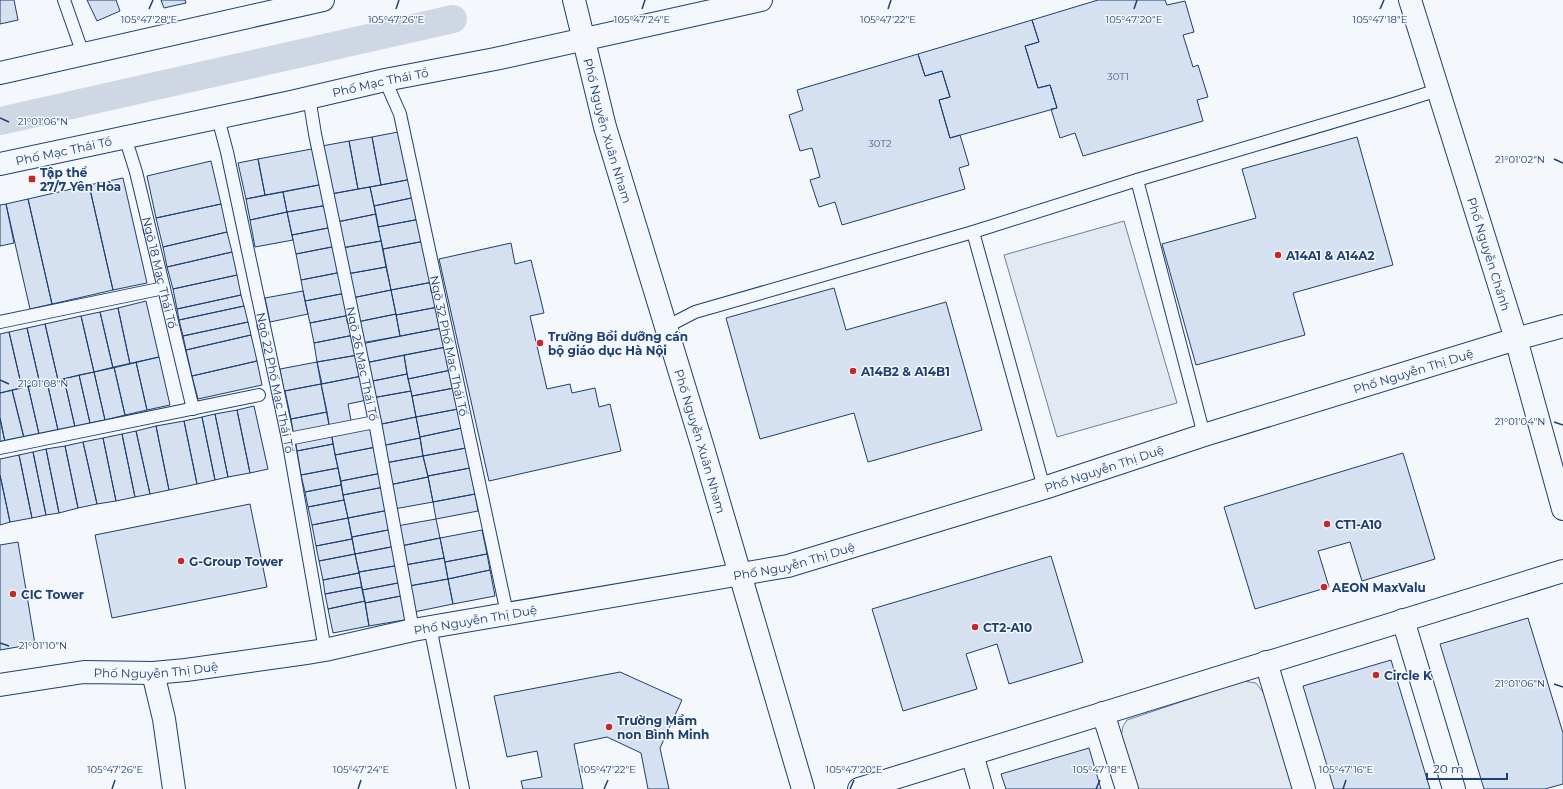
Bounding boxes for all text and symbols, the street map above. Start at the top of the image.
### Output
text: 105°47'28"E [121,13,178,26]
text: 105°47'26"E [368,13,424,26]
text: 105°47'24"E [614,13,670,26]
text: 105°47'22"E [860,13,916,26]
text: 105°47'20"E [1106,13,1163,26]
text: 105°47'18"E [1353,13,1408,26]
street label: Phố Nguyễn Xuân Nham [581,56,635,205]
street label: Phố Mạc Thái Tổ [331,64,430,100]
house number: 30T1 [1107,70,1129,83]
text: 21°01'06"N [18,115,68,128]
street label: Phố Mạc Thái Tổ [14,133,113,168]
house number: 30T2 [868,137,892,150]
text: 21°01'02"N [1495,153,1545,166]
place label: Tập thể 27/7 Yên Hòa [40,165,121,194]
marker: Tập thể 27/7 Yên Hòa [27,174,37,184]
street label: Phố Nguyễn Chánh [1465,195,1514,313]
street label: Ngõ 18 Mạc Thái Tổ [139,215,181,330]
place label: A14A1 & A14A2 [1285,248,1374,263]
marker: A14A1 & A14A2 [1273,250,1283,260]
street label: Ngõ 32 Phố Mạc Thái Tổ [427,274,472,417]
street label: Ngõ 26 Mạc Thái Tổ [344,305,382,422]
street label: Ngõ 22 Phố Mạc Thái Tổ [254,311,298,454]
place label: Trường Bồi dưỡng cán bộ giáo dục Hà Nội [548,329,688,358]
marker: Trường Bồi dưỡng cán bộ giáo dục Hà Nội [535,338,545,348]
street label: Phố Nguyễn Thị Duệ [1351,345,1475,396]
place label: A14B2 & A14B1 [860,364,950,379]
marker: A14B2 & A14B1 [848,366,858,376]
street label: Phố Nguyễn Xuân Nham [672,367,729,515]
text: 21°01'08"N [18,377,68,390]
text: 21°01'04"N [1495,415,1545,428]
street label: Phố Nguyễn Thị Duệ [1042,441,1166,495]
place label: CT1-A10 [1335,517,1382,532]
marker: CT1-A10 [1322,519,1332,529]
street label: Phố Nguyễn Thị Duệ [732,539,856,583]
place label: G-Group Tower [189,554,283,569]
marker: G-Group Tower [176,556,186,566]
place label: AEON MaxValu [1331,580,1426,595]
marker: AEON MaxValu [1319,582,1329,592]
place label: CIC Tower [21,587,84,602]
marker: CIC Tower [8,589,18,599]
street label: Phố Nguyễn Thị Duệ [412,601,538,637]
place label: CT2-A10 [983,620,1032,635]
marker: CT2-A10 [970,622,980,632]
text: 21°01'10"N [19,639,67,652]
street label: Phố Nguyễn Thị Duệ [93,658,219,681]
place label: Circle K [1384,668,1433,683]
marker: Circle K [1371,670,1381,680]
text: 21°01'06"N [1495,677,1545,690]
place label: Trường Mầm non Bình Minh [617,713,709,742]
marker: Trường Mầm non Bình Minh [604,722,614,732]
scale bar [1427,755,1507,781]
text: 20 m [1433,761,1464,776]
text: 105°47'26"E [87,763,143,776]
text: 105°47'24"E [333,763,389,776]
text: 105°47'22"E [580,763,636,776]
text: 105°47'20"E [826,763,883,776]
text: 105°47'18"E [1073,763,1128,776]
text: 105°47'16"E [1319,763,1373,776]

